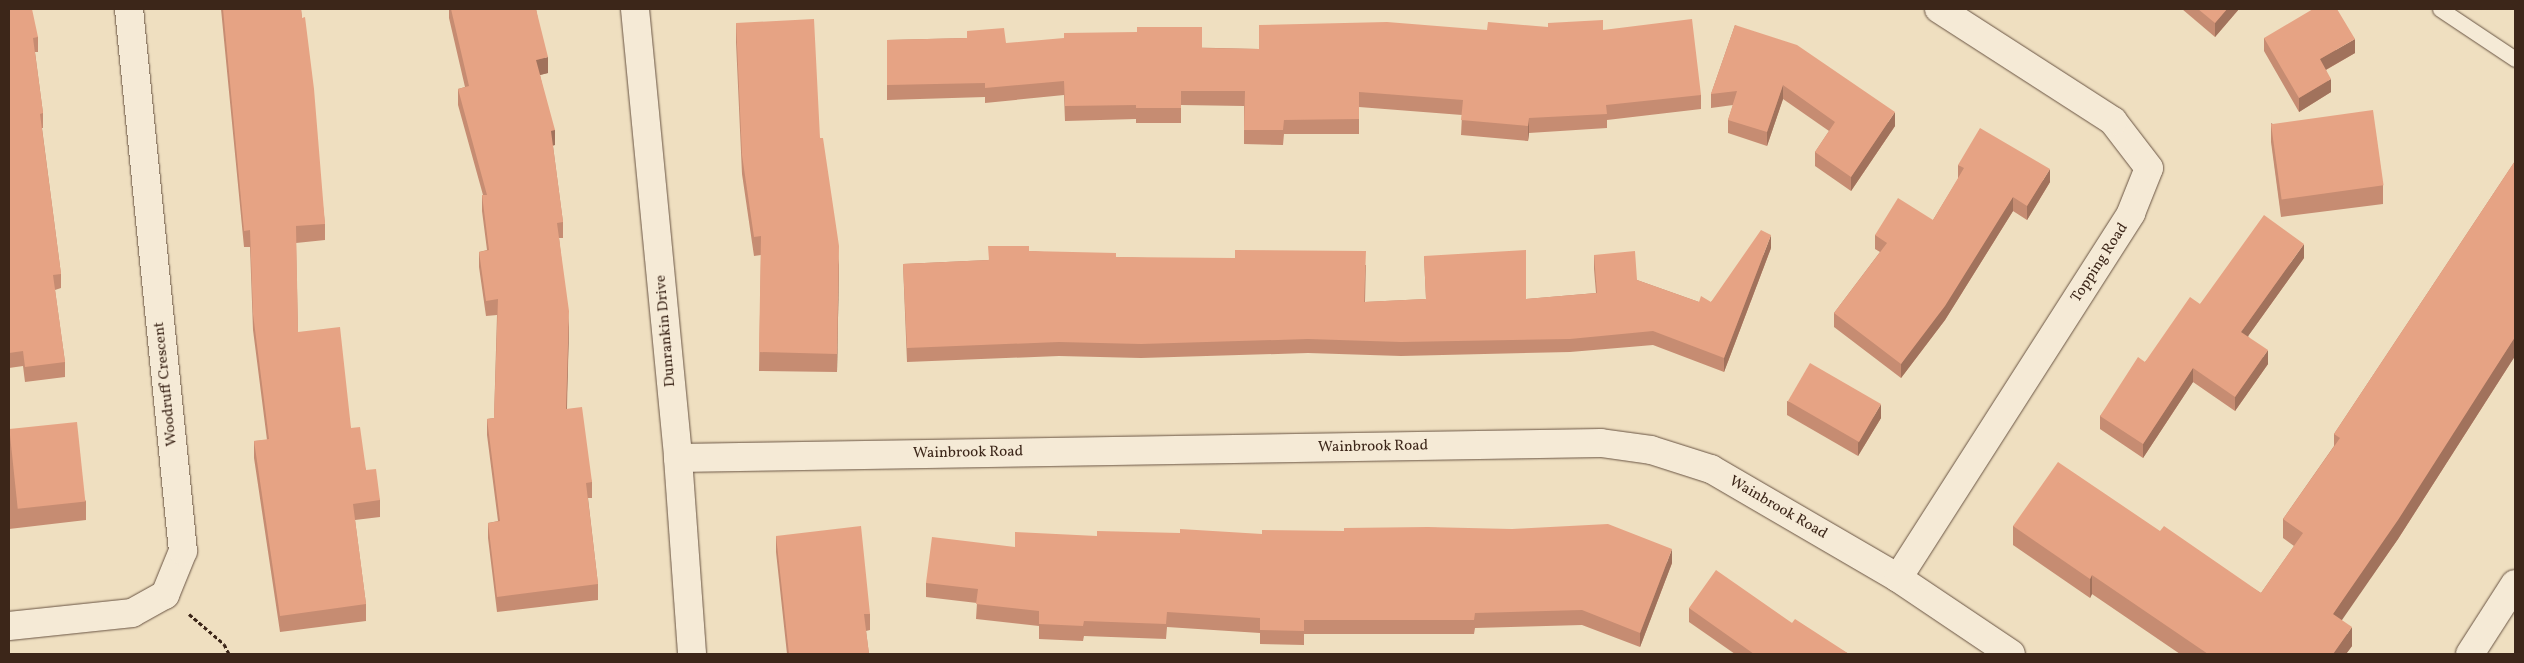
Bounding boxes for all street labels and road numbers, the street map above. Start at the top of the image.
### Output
street label: Topping Road [2068,220,2132,306]
street label: Dunrankin Drive [652,274,680,388]
street label: Woodruff Crescent [151,322,181,446]
street label: Wainbrook Road [1318,437,1428,457]
street label: Wainbrook Road [913,443,1023,463]
street label: Wainbrook Road [1726,473,1830,543]

